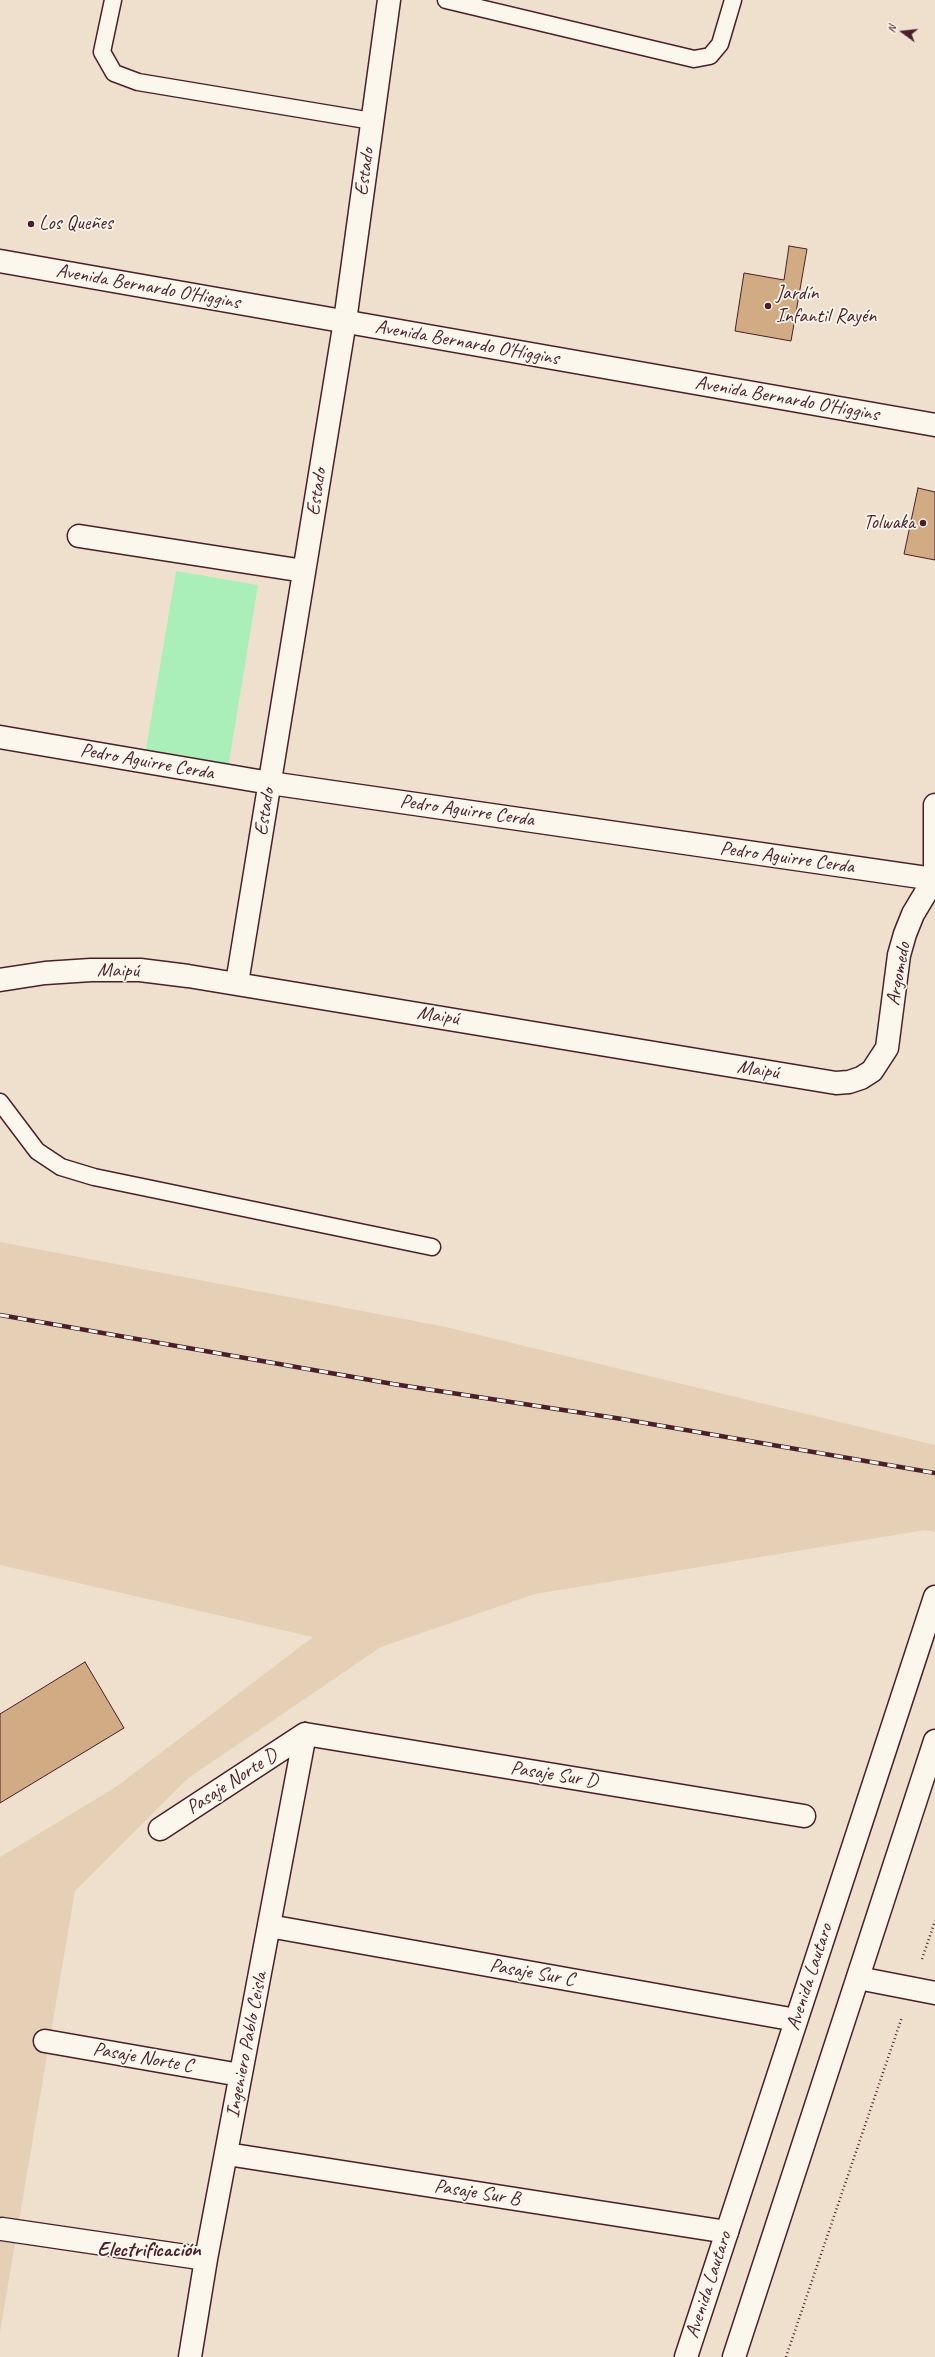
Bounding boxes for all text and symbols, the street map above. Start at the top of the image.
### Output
north arrow [883,12,923,52]
text: N [884,24,899,34]
street label: Estado [350,147,380,197]
place label: Los Queñes [39,212,112,236]
marker: Los Queñes [26,219,36,229]
street label: Avenida Bernardo O'Higgins [54,259,242,315]
place label: Jardín Infantil Rayén [776,282,876,329]
marker: Jardín Infantil Rayén [763,301,773,311]
street label: Avenida Bernardo O'Higgins [373,315,561,371]
street label: Avenida Bernardo O'Higgins [693,371,881,427]
street label: Estado [301,467,333,517]
place label: Tolwaka [863,511,915,535]
marker: Tolwaka [918,518,928,528]
street label: Pedro Aguirre Cerda [78,738,216,786]
street label: Estado [249,787,281,837]
street label: Pedro Aguirre Cerda [398,790,536,832]
street label: Pedro Aguirre Cerda [718,837,856,879]
street label: Argomedo [882,940,916,1008]
street label: Maipú [97,959,139,983]
street label: Maipú [415,1001,461,1031]
street label: Maipú [735,1055,781,1085]
street label: Pasaje Norte D [182,1744,282,1820]
street label: Pasaje Sur D [509,1756,599,1794]
street label: Avenida Lautaro [782,1921,838,2033]
street label: Pasaje Sur C [488,1954,576,1992]
street label: Ingeniero Pablo Ceisla [221,1970,273,2120]
street label: Pasaje Norte C [91,2037,195,2079]
street label: Pasaje Sur B [432,2174,522,2212]
street label: Avenida Lautaro [681,2229,737,2341]
district label: Electrificación [97,2237,201,2263]

